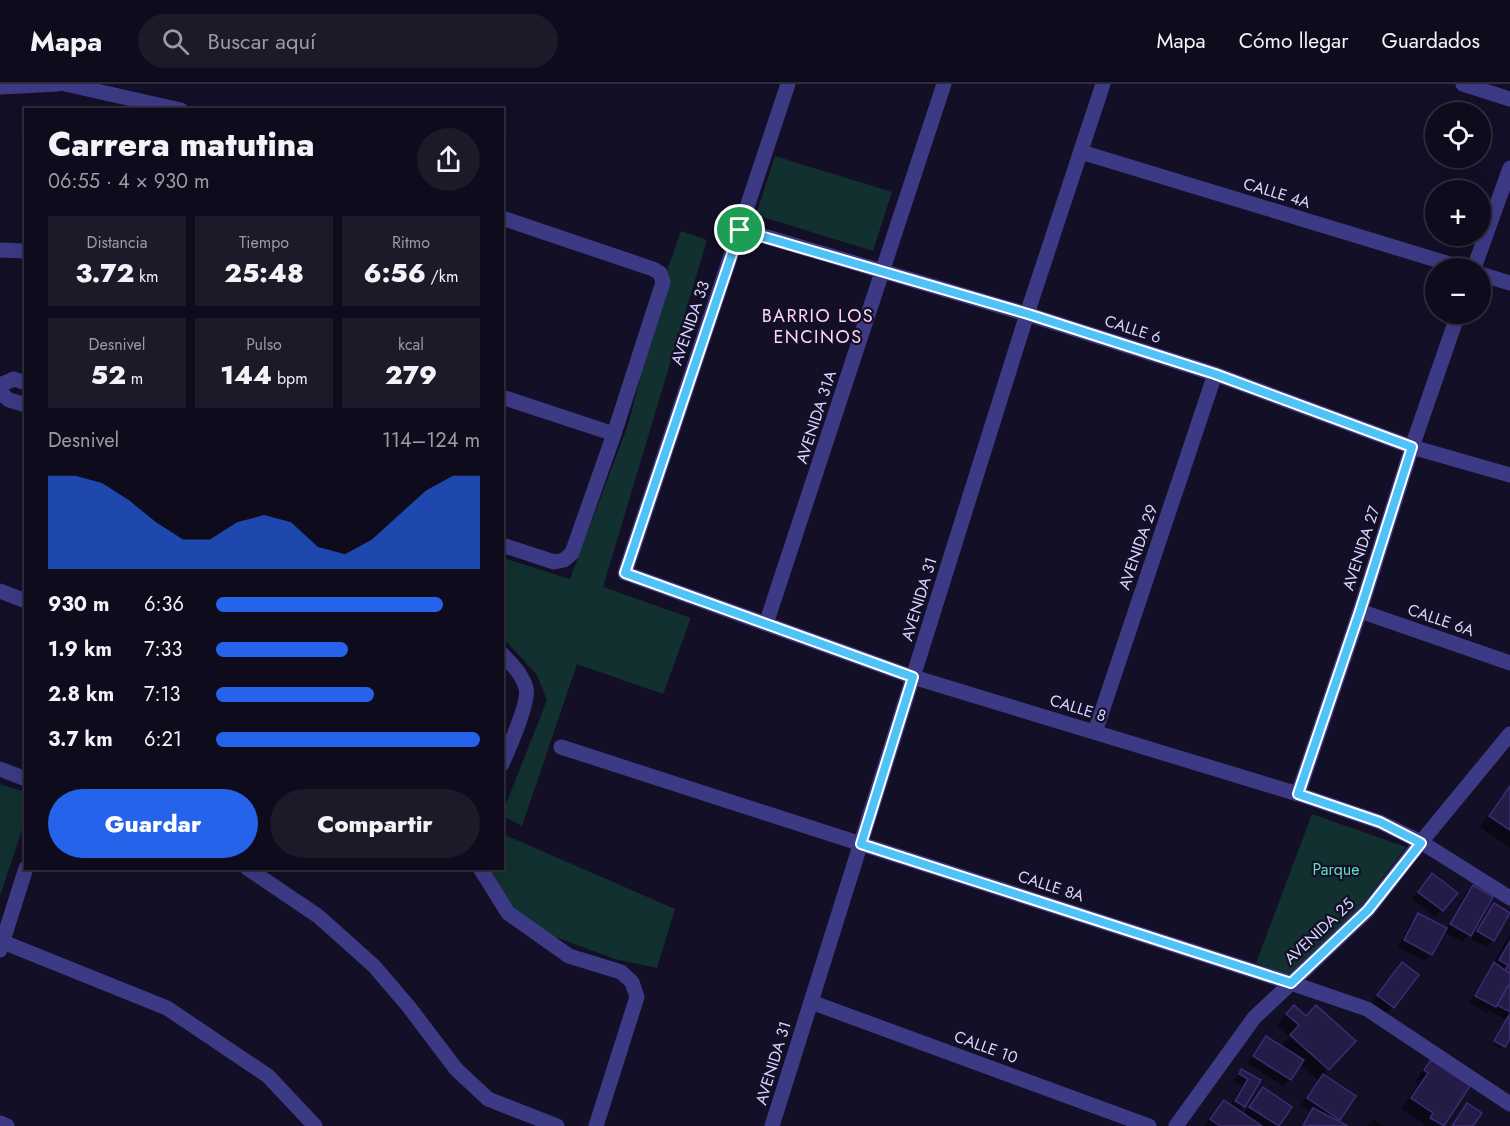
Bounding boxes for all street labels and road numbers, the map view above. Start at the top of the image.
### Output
street label: CALLE 4A [1241,172,1314,214]
street label: AVENIDA 33 [665,277,715,368]
street label: CALLE 6 [1102,309,1164,349]
street label: AVENIDA 31A [790,367,842,467]
street label: AVENIDA 29 [1113,501,1163,593]
street label: AVENIDA 27 [1336,502,1386,593]
street label: AVENIDA 31 [895,554,943,644]
street label: CALLE 6A [1405,598,1478,642]
street label: CALLE 8 [1047,689,1109,727]
street label: CALLE 8A [1015,865,1087,908]
street label: AVENIDA 25 [1279,892,1359,970]
street label: AVENIDA 31 [749,1018,797,1108]
street label: CALLE 10 [951,1025,1021,1069]

